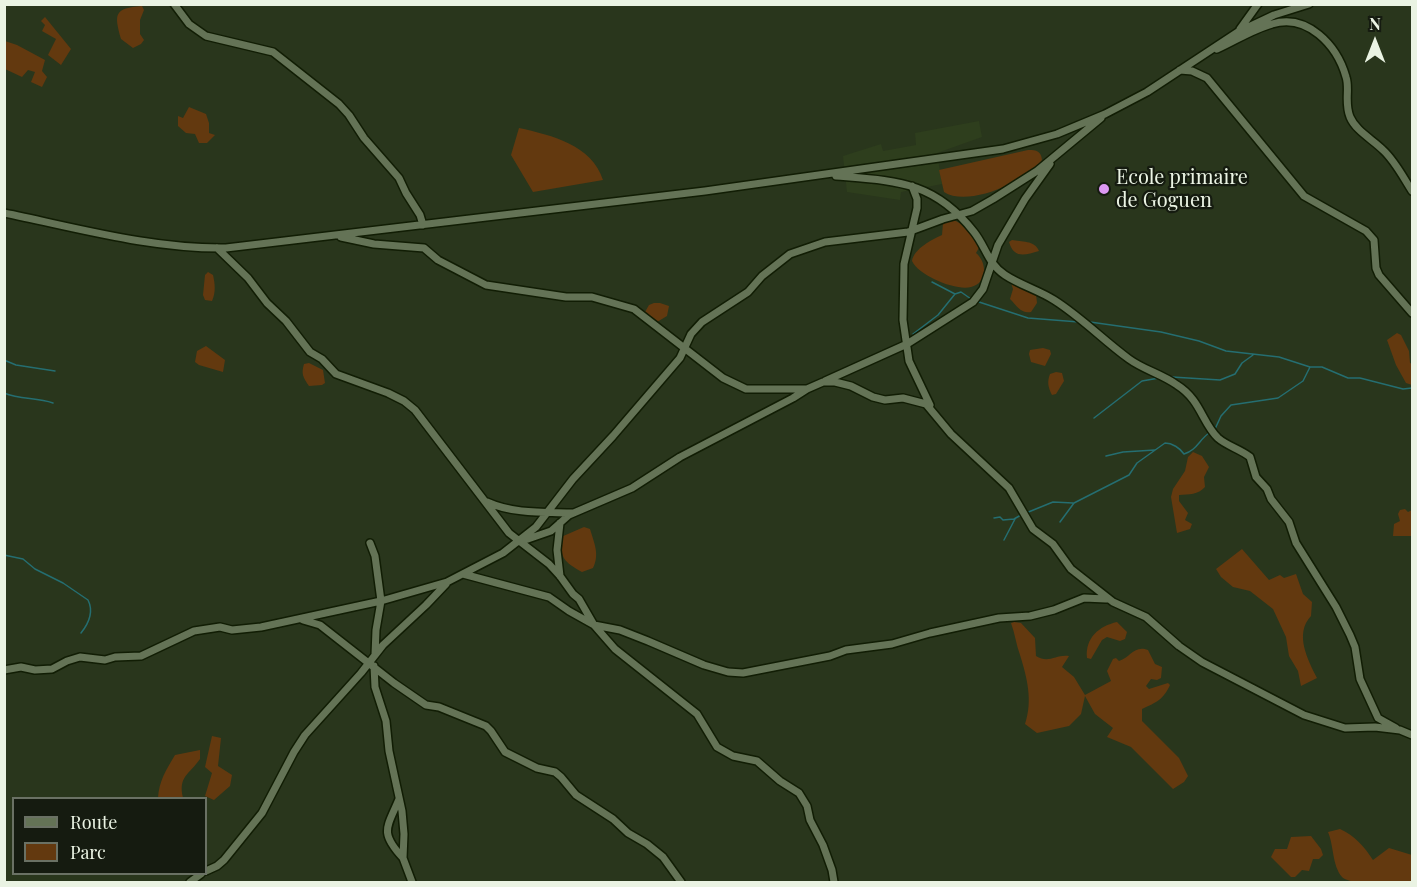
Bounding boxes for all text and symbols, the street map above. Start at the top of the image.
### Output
north arrow [1345,12,1405,72]
text: N [1369,13,1381,34]
place label: Ecole primaire de Goguen [1116,166,1248,213]
marker: Ecole primaire de Goguen [1097,182,1111,196]
legend [12,797,207,875]
text: Route [70,810,117,834]
text: Parc [70,840,106,864]

